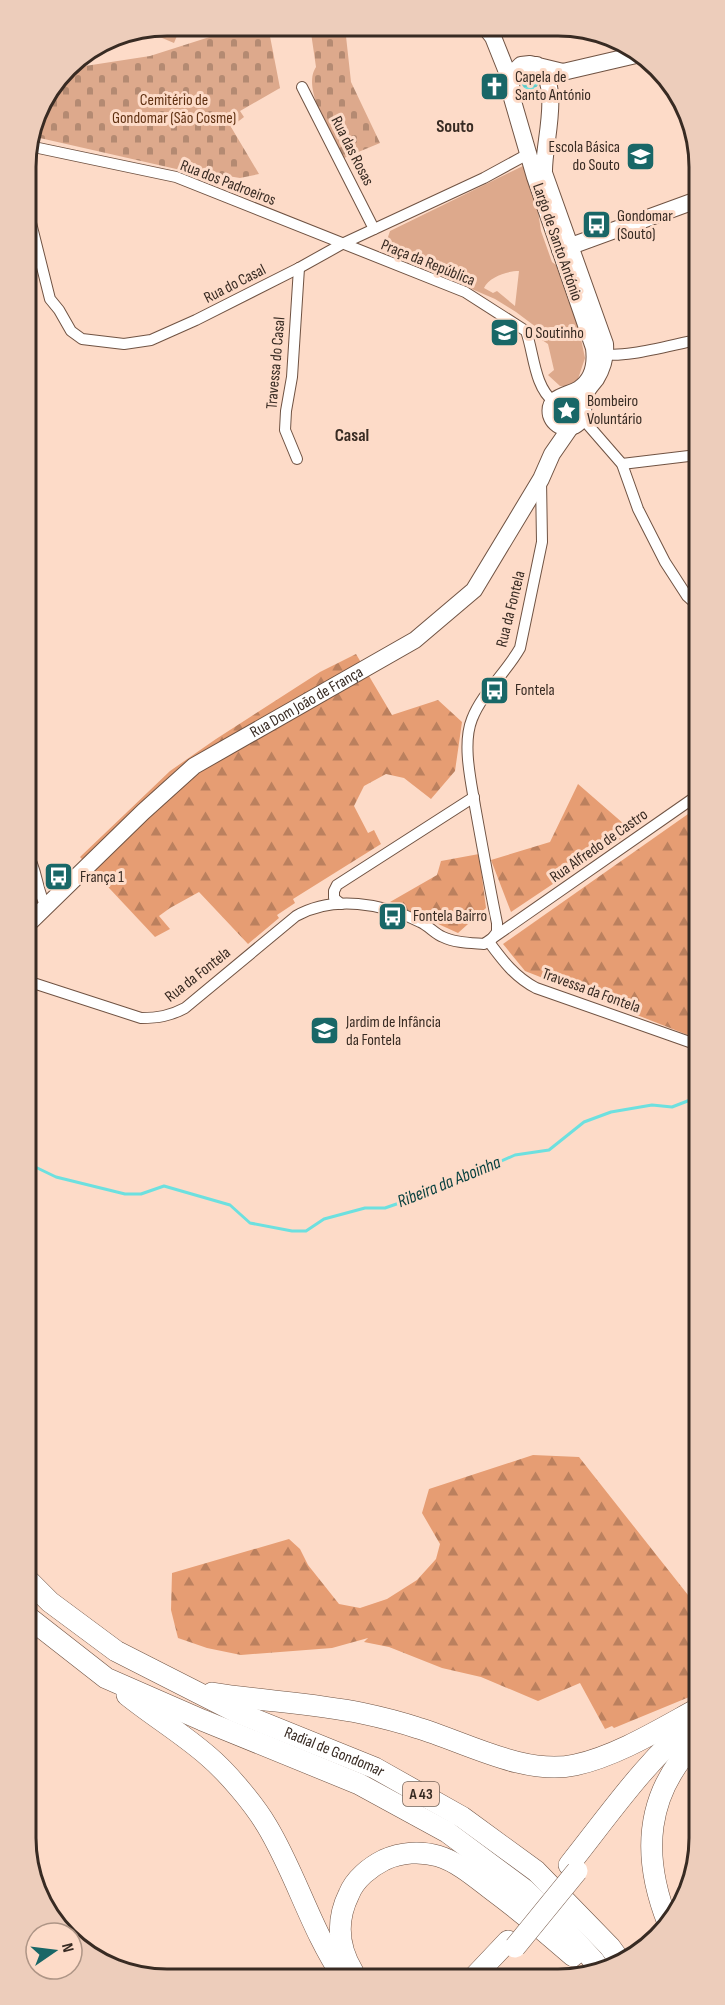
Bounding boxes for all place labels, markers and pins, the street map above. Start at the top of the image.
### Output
place label: Capela de Santo António [515,68,591,105]
church icon: Capela de Santo António [478,70,510,102]
place label: Escola Básica do Souto [549,138,620,175]
school or university icon: Escola Básica do Souto [625,140,657,172]
place label: Gondomar (Souto) [617,207,673,244]
bus stop icon: Gondomar (Souto) [580,209,612,241]
school or university icon: O Soutinho [488,317,520,349]
place label: O Soutinho [525,324,584,343]
place label: Bombeiro Voluntário [587,392,642,429]
place icon: Bombeiro Voluntário [550,394,582,426]
bus stop icon: Fontela [478,674,510,706]
place label: Fontela [515,681,555,700]
bus stop icon: França 1 [43,861,75,893]
place label: França 1 [80,868,124,887]
bus stop icon: Fontela Bairro [376,900,408,932]
place label: Fontela Bairro [413,907,487,926]
place label: Jardim de Infância da Fontela [345,1013,441,1050]
school or university icon: Jardim de Infância da Fontela [309,1015,341,1047]

